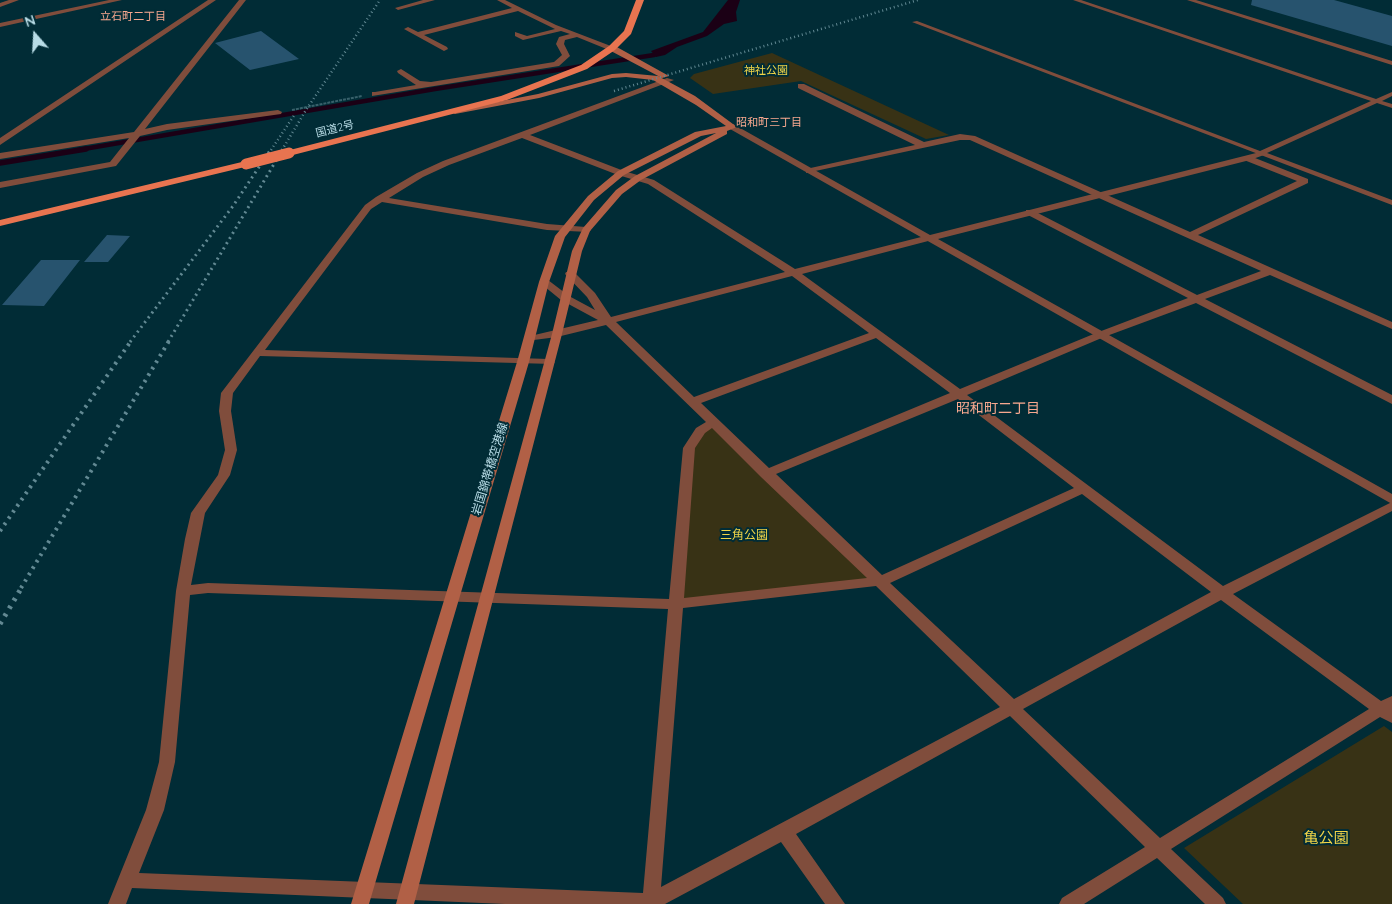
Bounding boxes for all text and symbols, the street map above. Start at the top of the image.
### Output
north arrow [10,10,60,60]
district label: 立石町二丁目 [100,10,166,24]
text: N [22,11,38,31]
park label: 神社公園 [744,64,788,78]
district label: 昭和町三丁目 [736,116,802,130]
street label: 国道2号 [314,118,356,140]
district label: 昭和町二丁目 [956,401,1040,417]
street label: 岩国錦帯橋空港線 [469,421,511,517]
park label: 三角公園 [720,528,768,542]
park label: 亀公園 [1304,829,1348,847]

